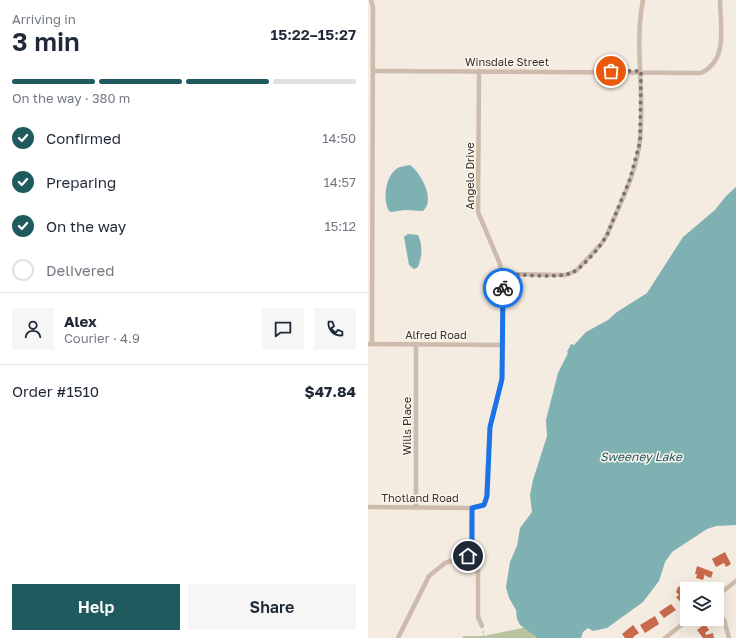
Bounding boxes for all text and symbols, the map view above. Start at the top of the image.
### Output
text: Arriving in [12,11,76,27]
text: 15:22–15:27 [271,25,356,43]
text: 3 min [12,26,80,57]
pin [594,54,628,88]
street label: Winsdale Street [465,55,549,68]
icon: bag [600,60,622,82]
text: On the way · 380 m [12,90,130,106]
icon: check [12,127,34,149]
text: Confirmed [46,129,121,147]
text: 14:50 [322,130,356,146]
street label: Angelo Drive [463,142,476,210]
icon: check [12,171,34,193]
text: Preparing [46,173,116,191]
text: 14:57 [323,174,356,190]
icon: check [12,215,34,237]
text: On the way [46,217,126,235]
text: 15:12 [324,218,356,234]
text: Delivered [46,261,114,279]
courier [483,268,523,308]
icon: bike [492,277,514,299]
button: person [12,308,54,350]
button: chat [262,308,304,350]
button: phone [314,308,356,350]
text: Alex [64,312,97,330]
street label: Alfred Road [405,328,467,341]
text: Courier · 4.9 [64,330,140,346]
text: Order #1510 [12,382,99,400]
text: $47.84 [305,382,356,400]
street label: Wills Place [400,397,413,455]
water label: Sweeney Lake [600,449,683,464]
street label: Thotland Road [381,491,459,504]
pin [451,539,485,573]
icon: home [457,545,479,567]
map controls [680,582,724,626]
button: layers [680,582,724,626]
button: Help [12,584,180,630]
button: Share [188,584,356,630]

